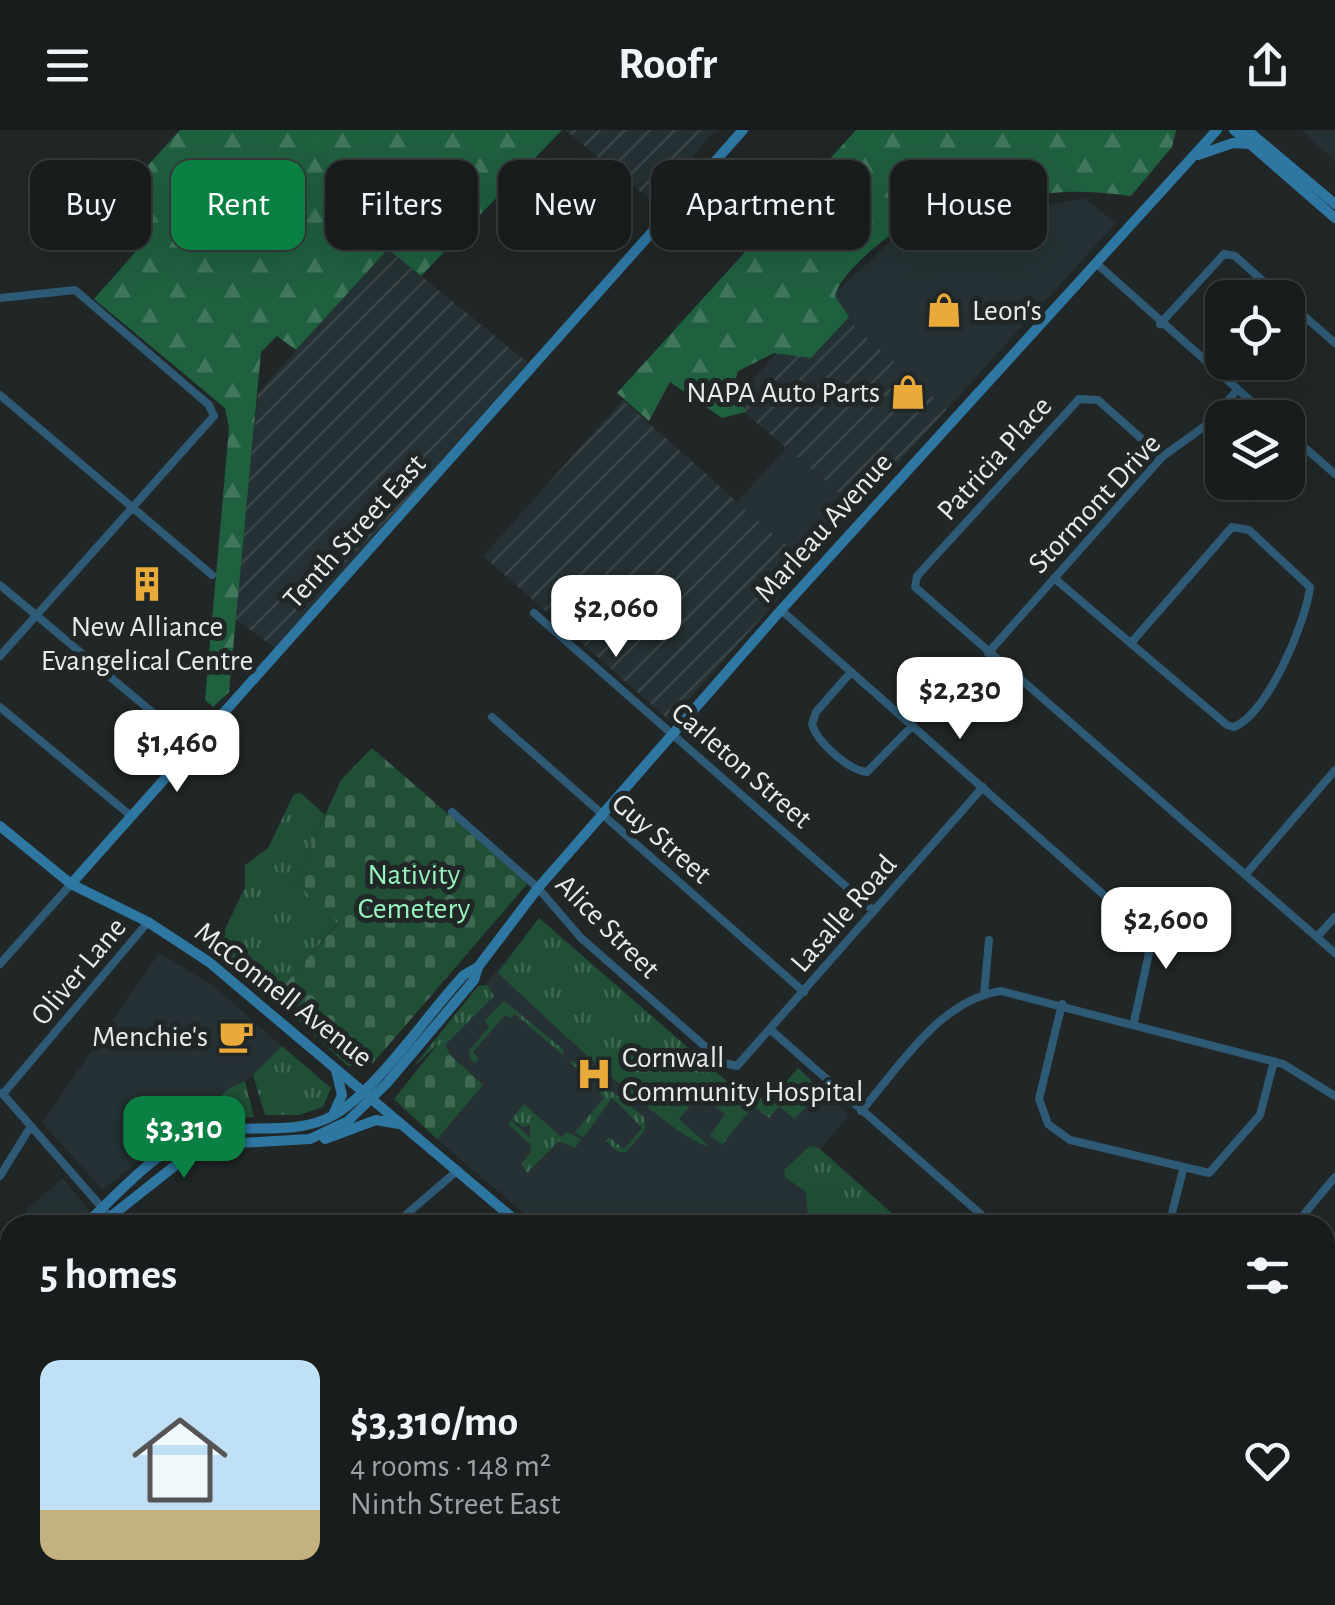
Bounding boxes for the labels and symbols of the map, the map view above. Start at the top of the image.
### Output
shop icon: Leon's [925,291,963,329]
place label: Leon's [972,296,1042,326]
shop icon: NAPA Auto Parts [889,373,927,411]
place label: NAPA Auto Parts [686,378,880,408]
street label: Patricia Place [932,391,1058,526]
street label: Stormont Drive [1023,428,1166,579]
street label: Marleau Avenue [749,447,898,608]
street label: Tenth Street East [278,448,432,615]
building icon: New Alliance Evangelical Centre [128,565,166,603]
pin: $2,060 [535,575,697,660]
place label: New Alliance Evangelical Centre [41,612,253,676]
pin: $2,230 [879,657,1041,742]
street label: Carleton Street [666,697,817,835]
pin: $1,460 [96,710,258,795]
street label: Guy Street [606,788,717,890]
street label: Lasalle Road [785,849,903,978]
park label: Nativity Cemetery [358,860,470,924]
street label: Alice Street [550,869,665,985]
pin: $2,600 [1085,887,1247,972]
street label: Oliver Lane [26,912,132,1031]
street label: McConnell Avenue [189,917,378,1073]
cafe icon: Menchie's [217,1017,255,1055]
place label: Menchie's [92,1022,208,1052]
place label: Cornwall Community Hospital [622,1043,863,1107]
hospital icon: Cornwall Community Hospital [575,1055,613,1093]
pin: $3,310 [103,1096,265,1181]

